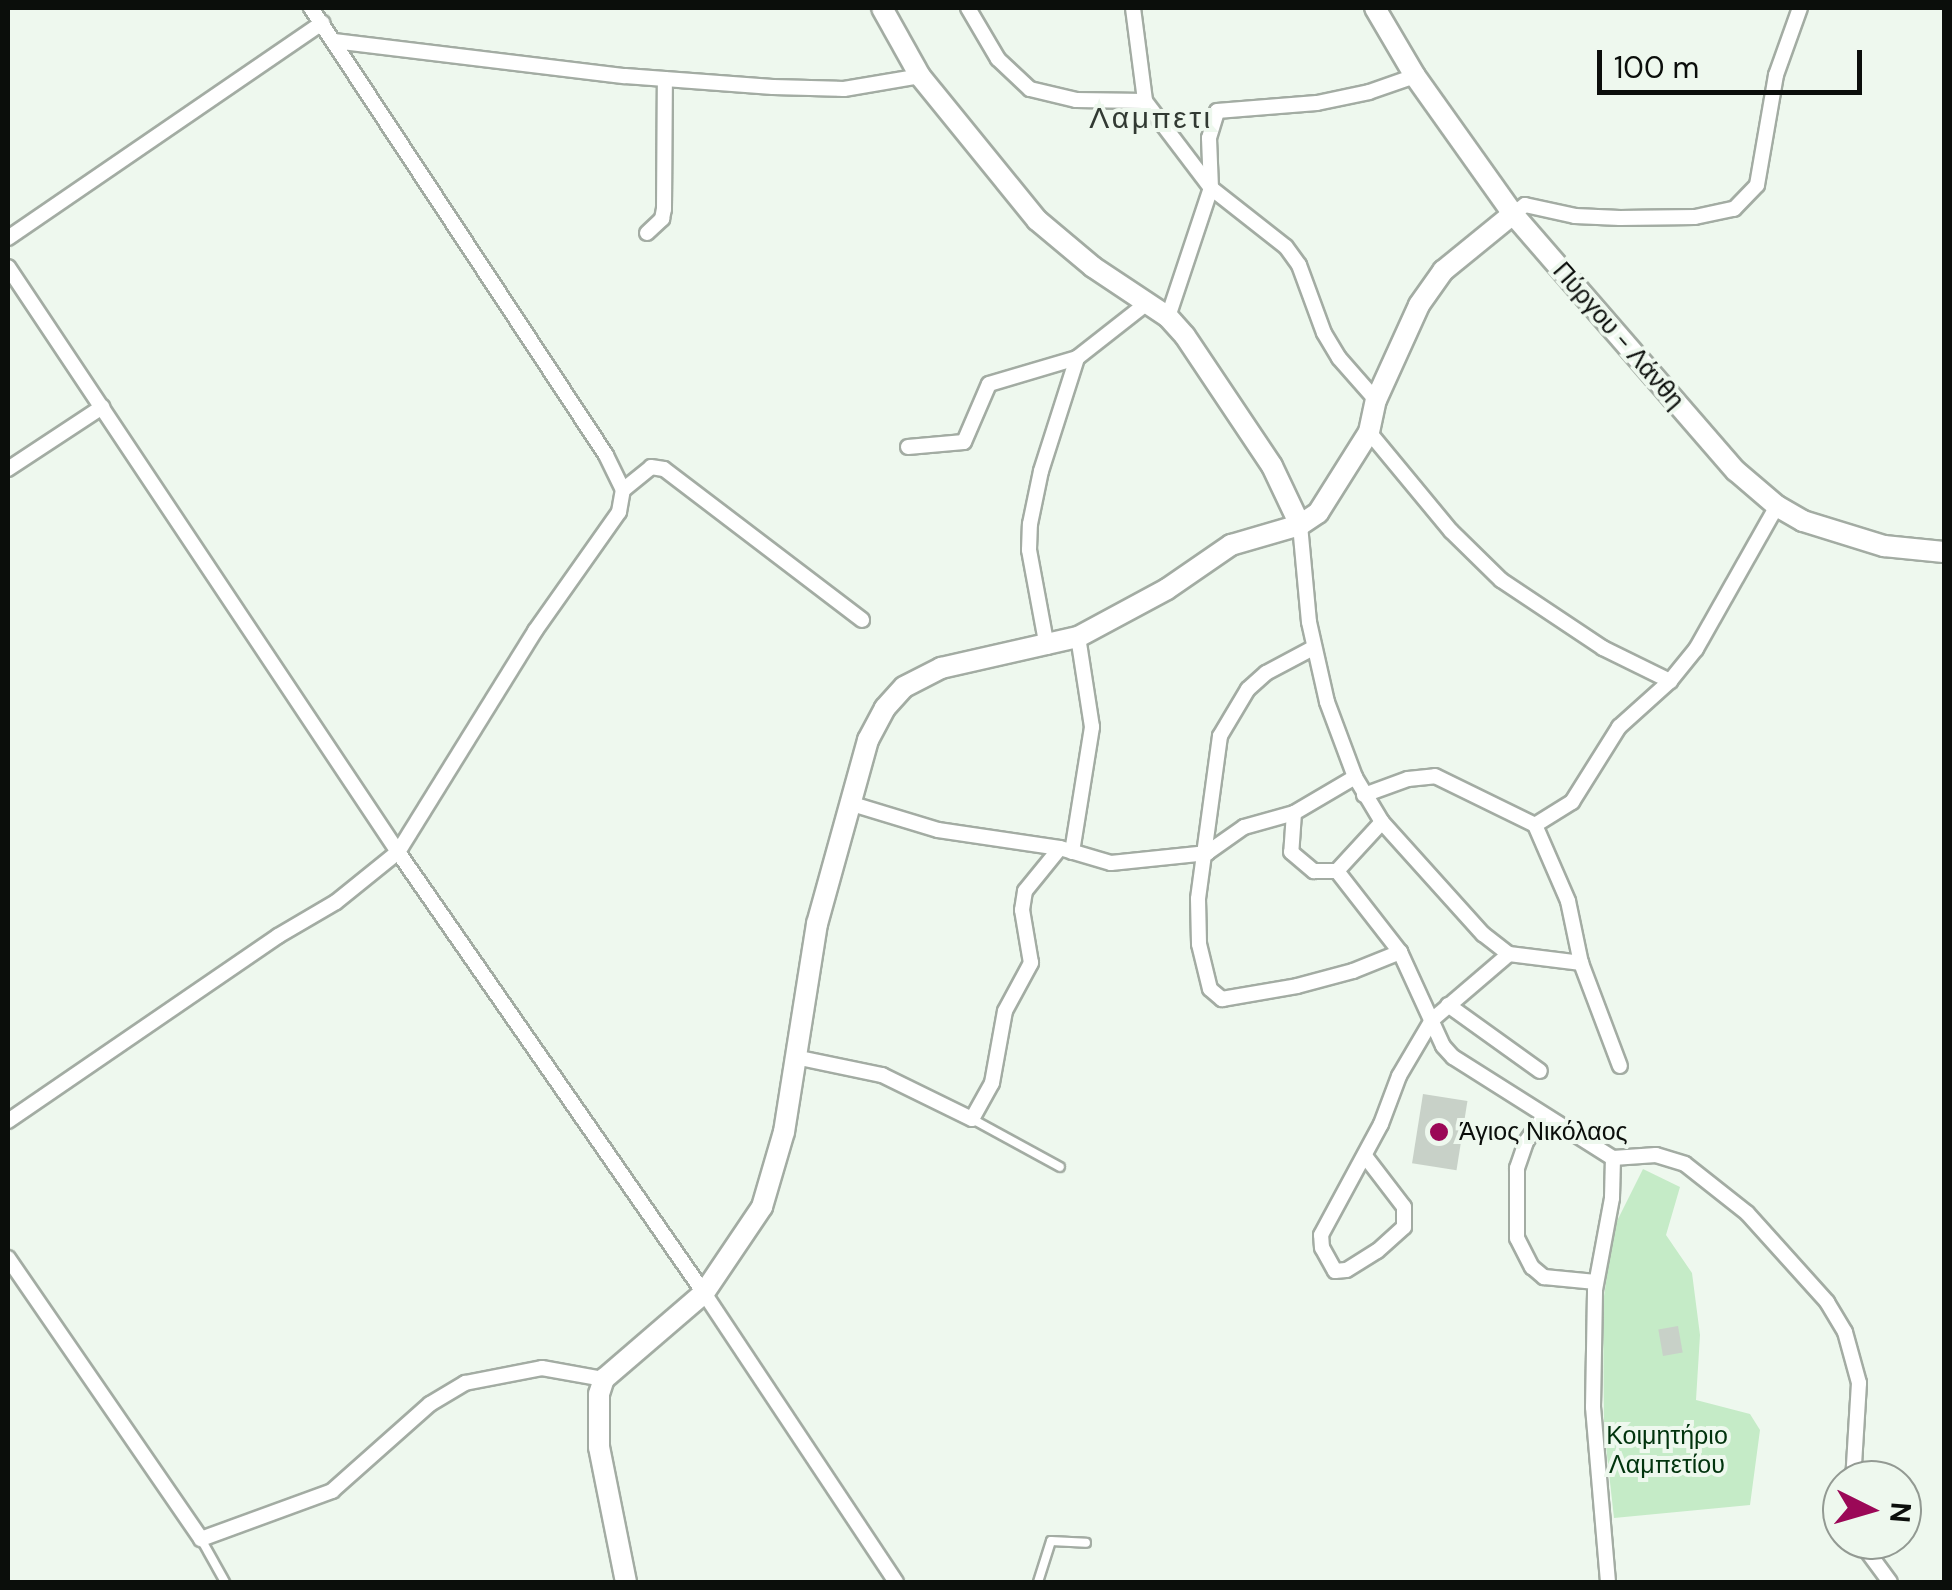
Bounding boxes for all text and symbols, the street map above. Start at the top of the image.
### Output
scale bar [1602,30,1867,92]
text: 100 m [1614,48,1699,87]
district label: Λαμπετι [1089,100,1213,136]
street label: Πύργου - Λάνθη [1546,257,1690,415]
place label: Άγιος Νικόλαος [1459,1117,1628,1147]
marker: Άγιος Νικόλαος [1428,1121,1450,1143]
park label: Κοιμητήριο Λαμπετίου [1606,1422,1728,1481]
north arrow [1822,1460,1922,1560]
text: N [1881,1501,1920,1524]

